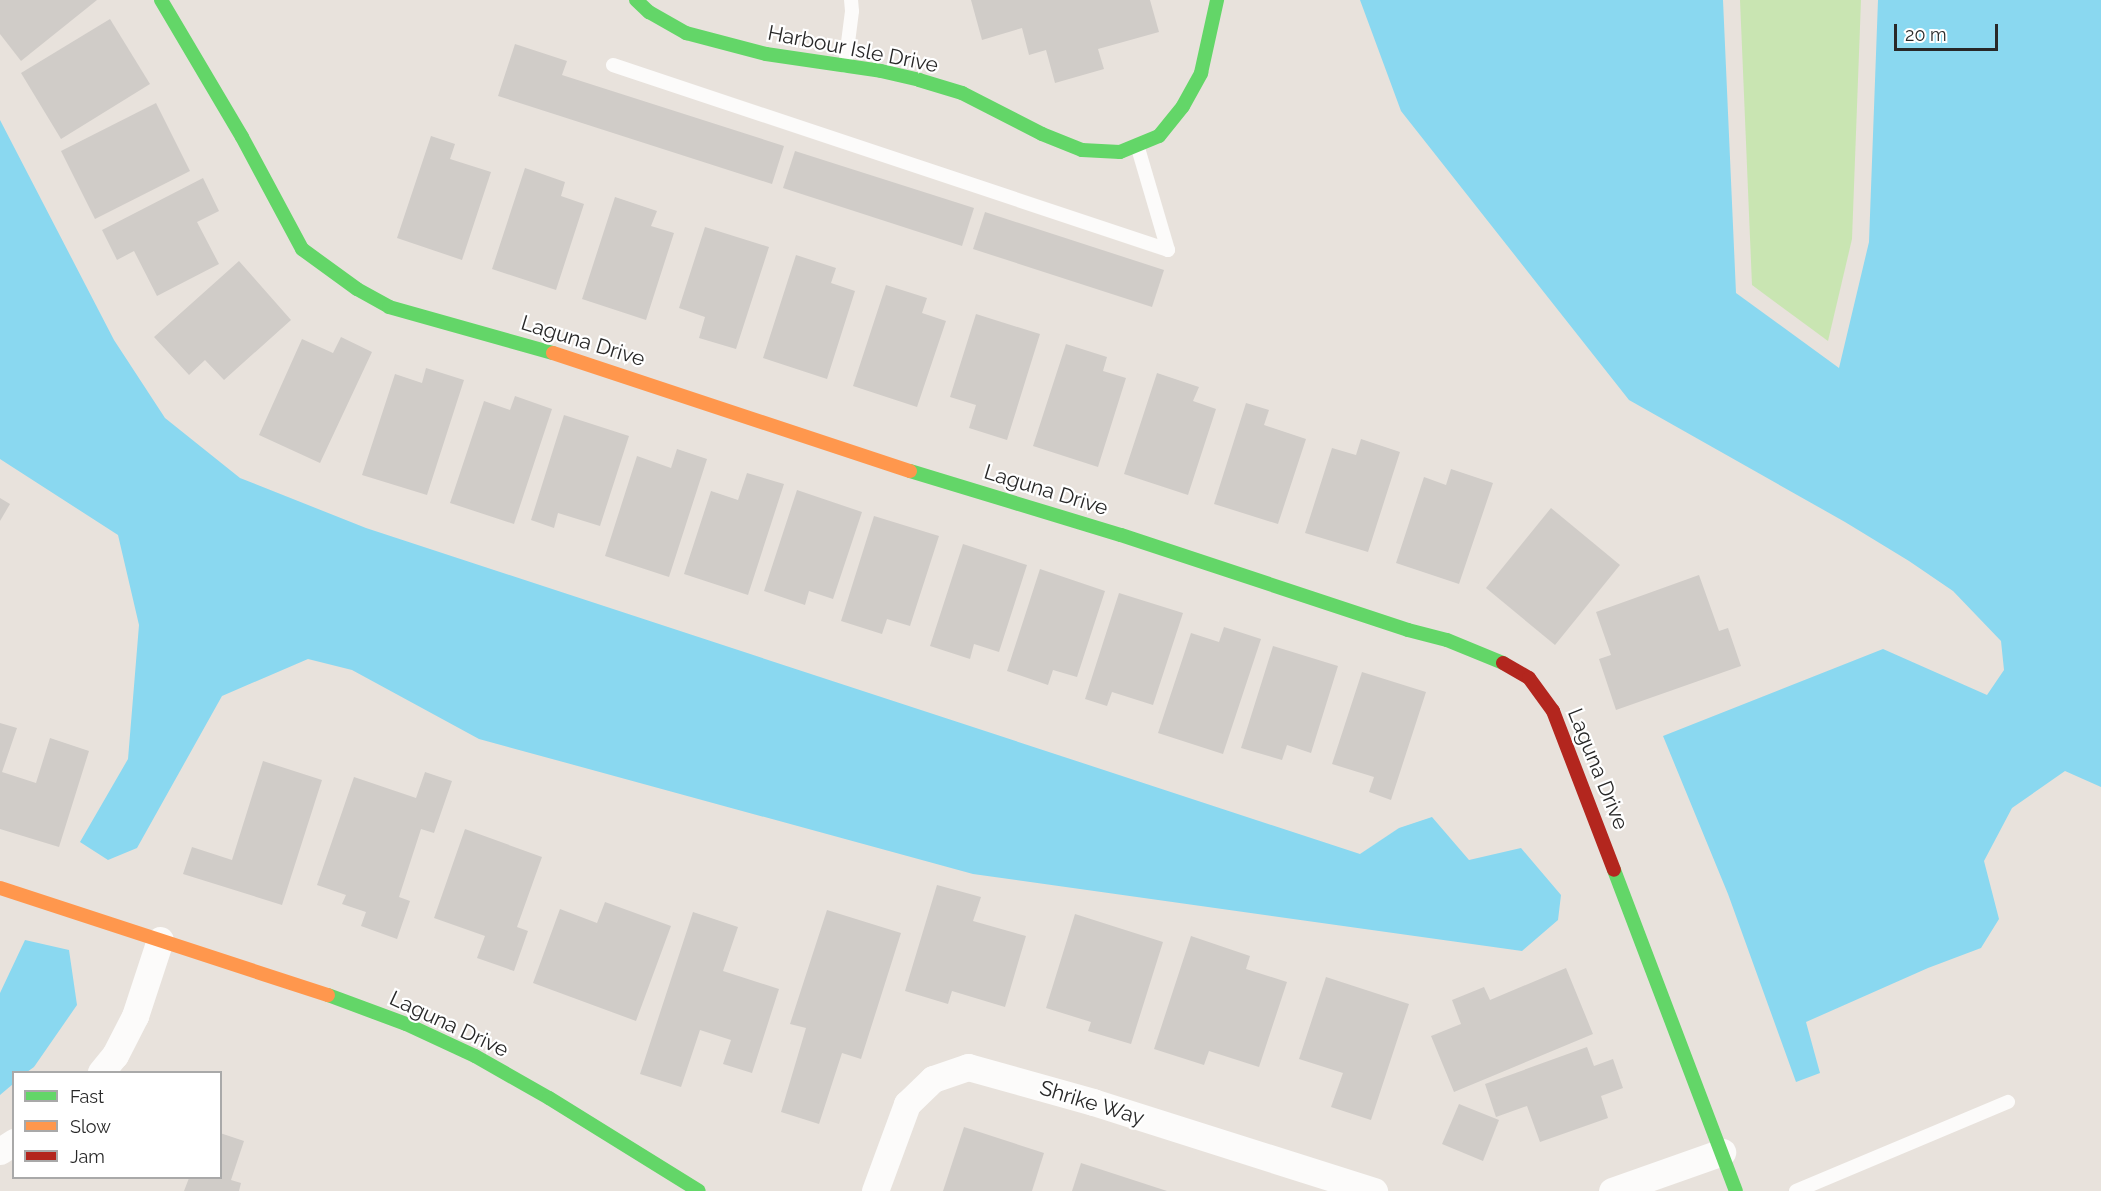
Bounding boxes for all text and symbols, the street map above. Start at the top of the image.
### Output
scale bar [1897,12,2000,50]
street label: Harbour Isle Drive [765,20,941,78]
text: 20 m [1905,24,1947,45]
street label: Laguna Drive [518,310,648,372]
street label: Laguna Drive [981,459,1111,521]
street label: Laguna Drive [1562,705,1634,833]
street label: Laguna Drive [386,985,512,1063]
legend [12,1071,222,1179]
street label: Shrike Way [1036,1075,1148,1131]
text: Fast [70,1086,104,1107]
text: Slow [70,1116,111,1137]
text: Jam [70,1146,105,1167]

